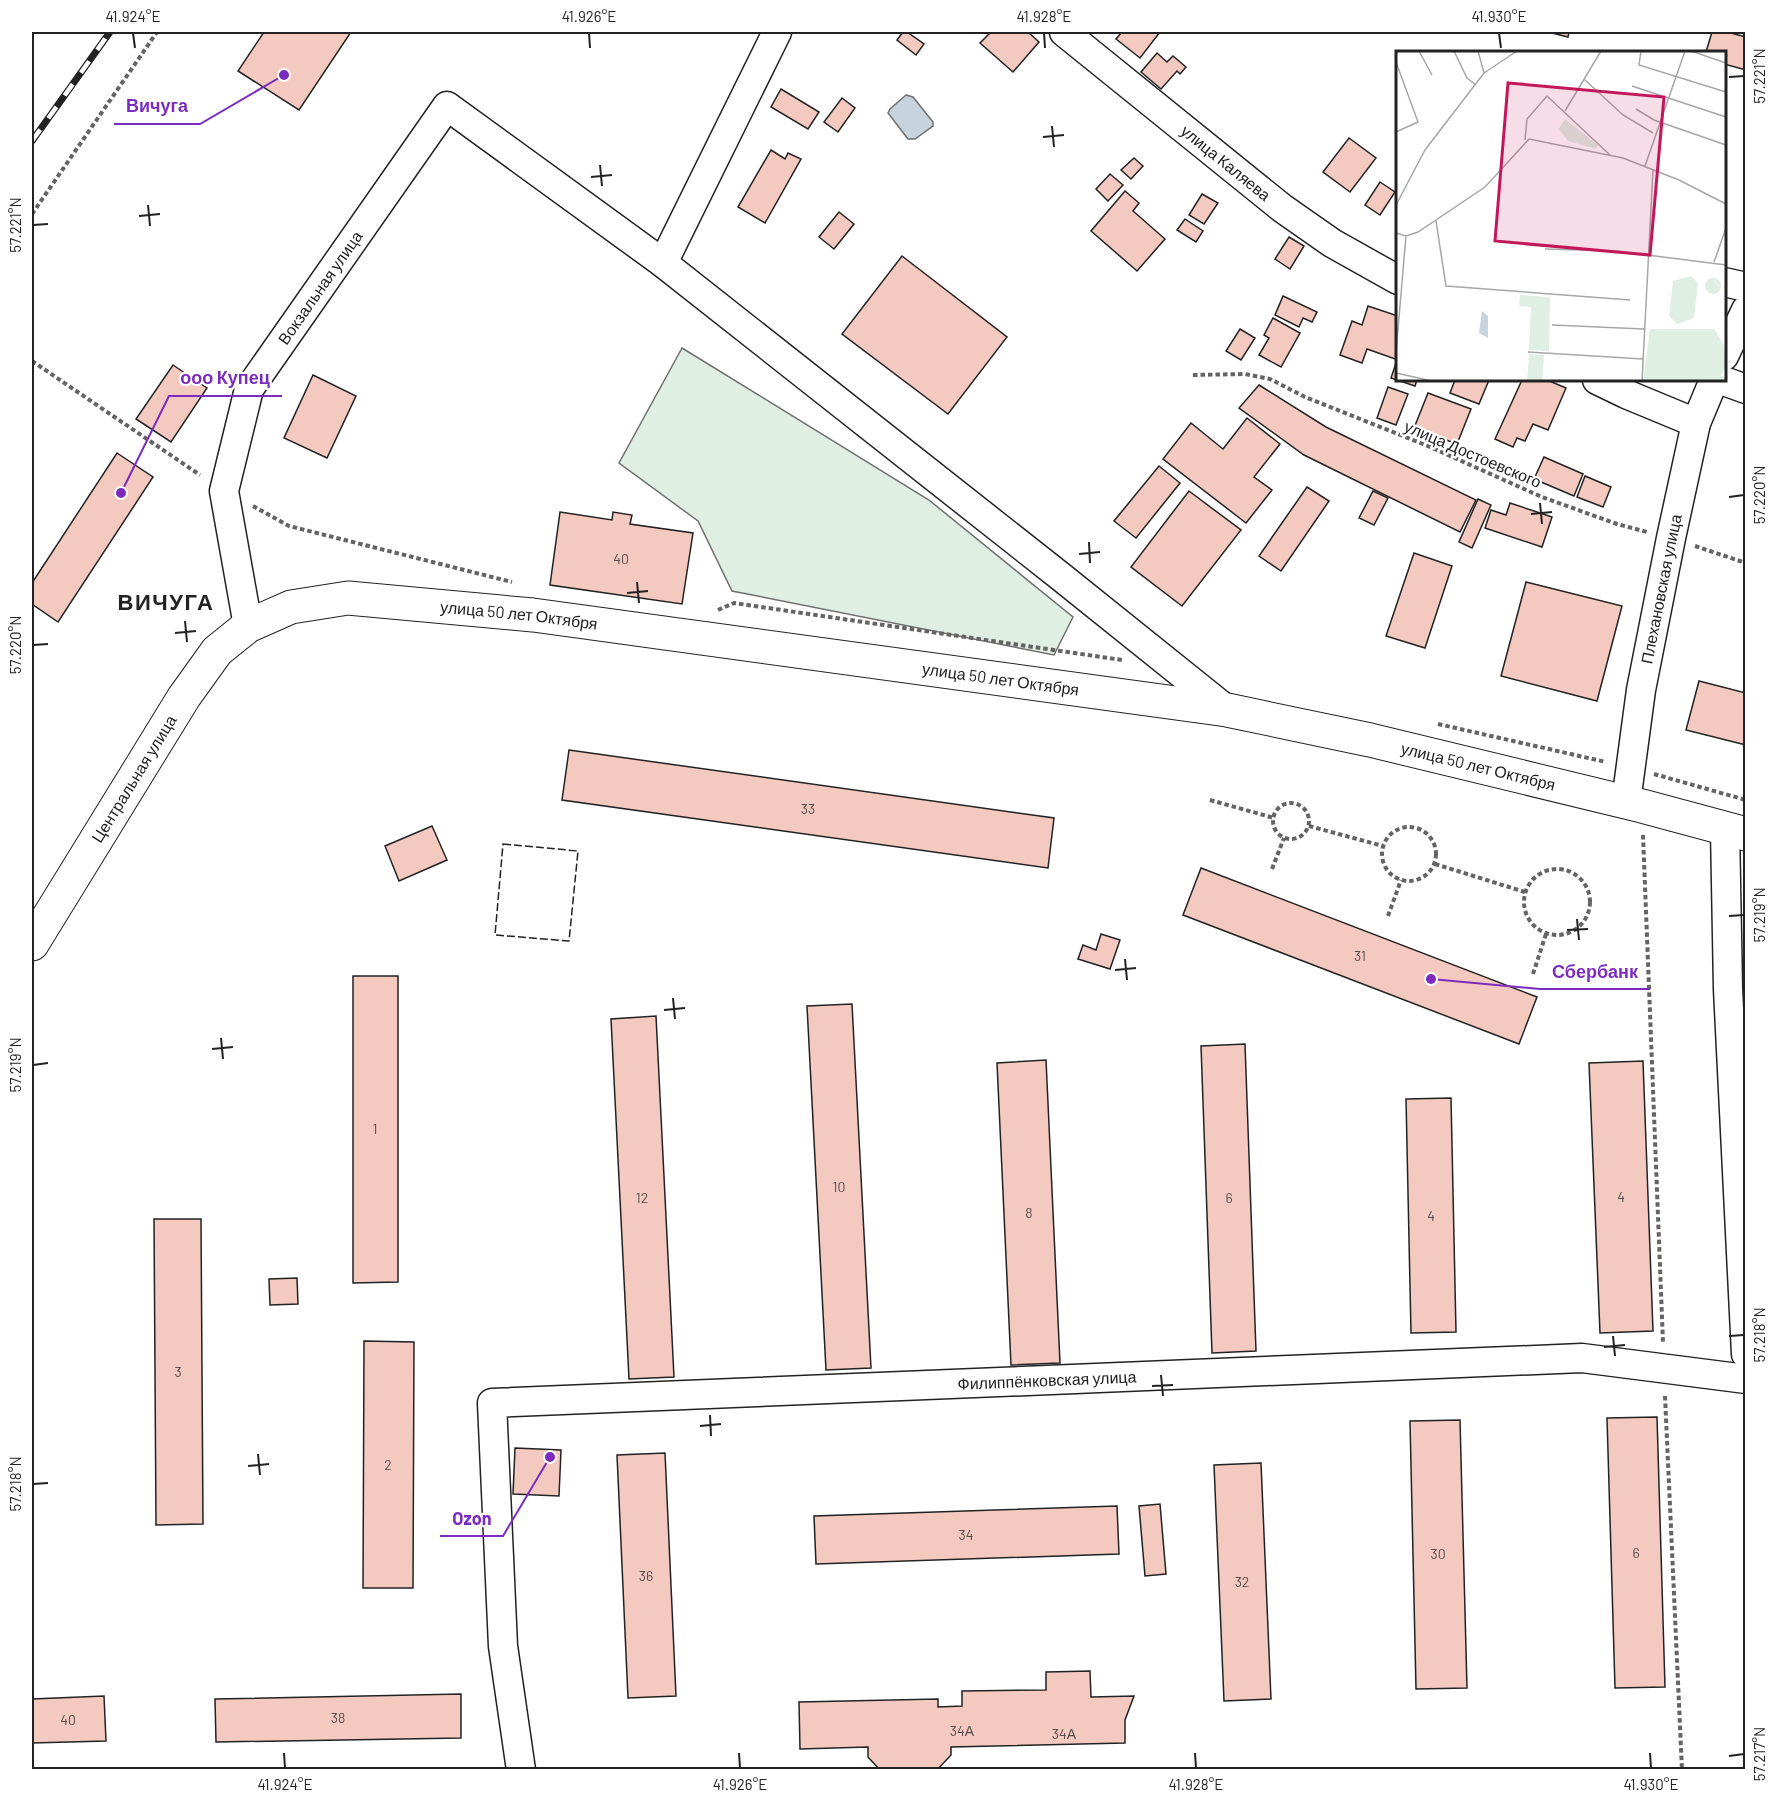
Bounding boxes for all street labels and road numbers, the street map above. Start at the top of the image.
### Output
street label: улица Каляева [1178,120,1275,204]
street label: Вокзальная улица [273,227,366,348]
street label: улица Достоевского [1402,416,1545,491]
street label: Плехановская улица [1636,512,1685,665]
street label: улица 50 лет Октября [440,597,599,633]
street label: улица 50 лет Октября [921,658,1080,699]
street label: Центральная улица [87,711,180,846]
street label: улица 50 лет Октября [1399,738,1558,794]
street label: Филиппёнковская улица [957,1366,1137,1393]

